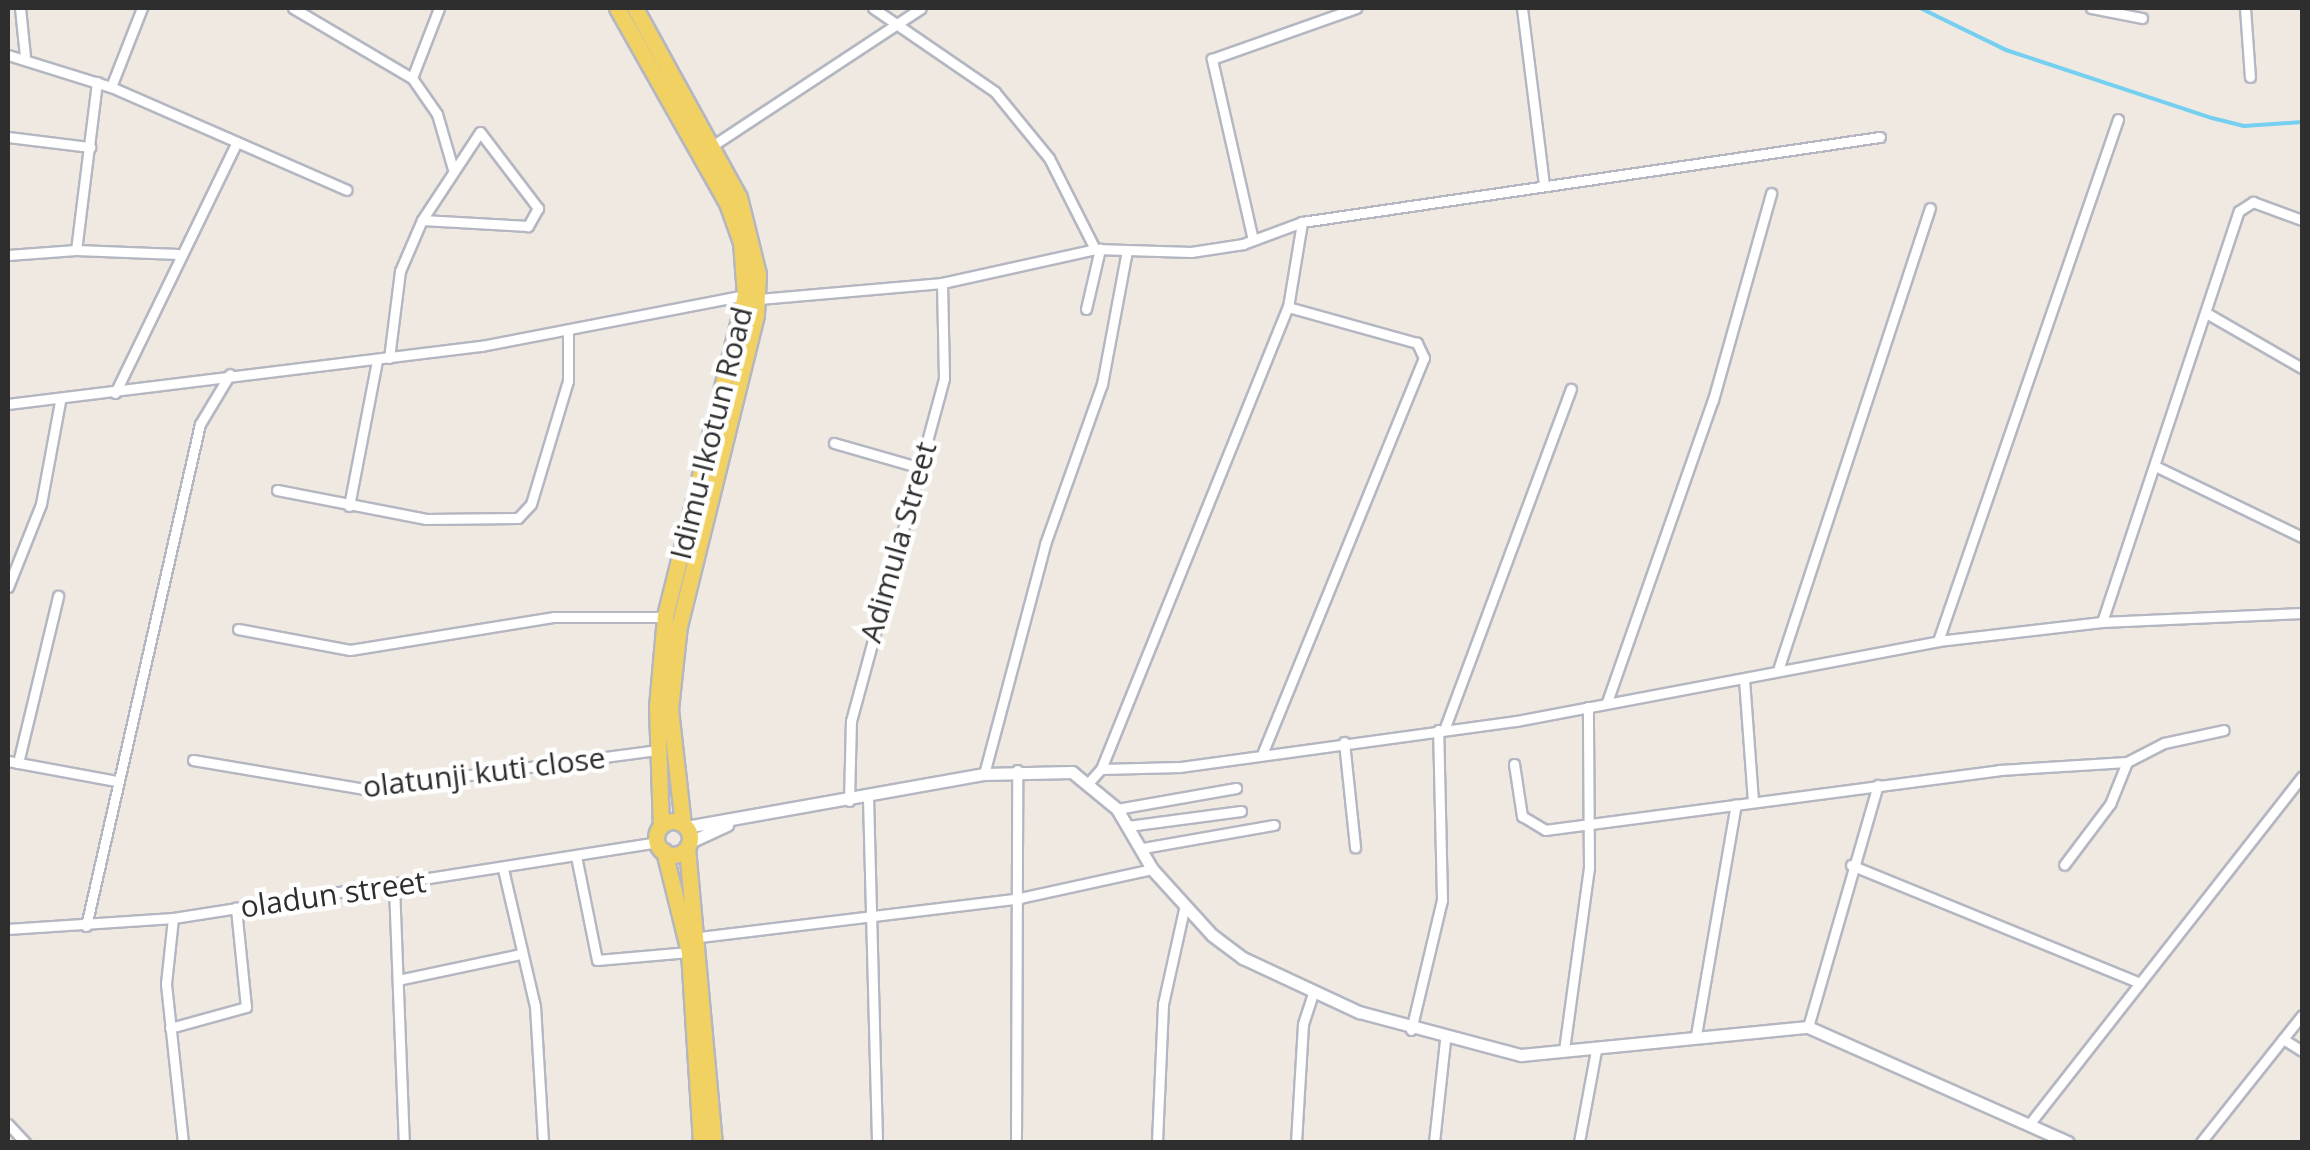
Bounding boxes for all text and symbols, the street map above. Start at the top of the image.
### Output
street label: Idimu-Ikotun Road [662,303,760,563]
street label: Adimula Street [852,438,944,646]
street label: olatunji kuti close [361,739,607,805]
street label: oladun street [238,863,428,925]

